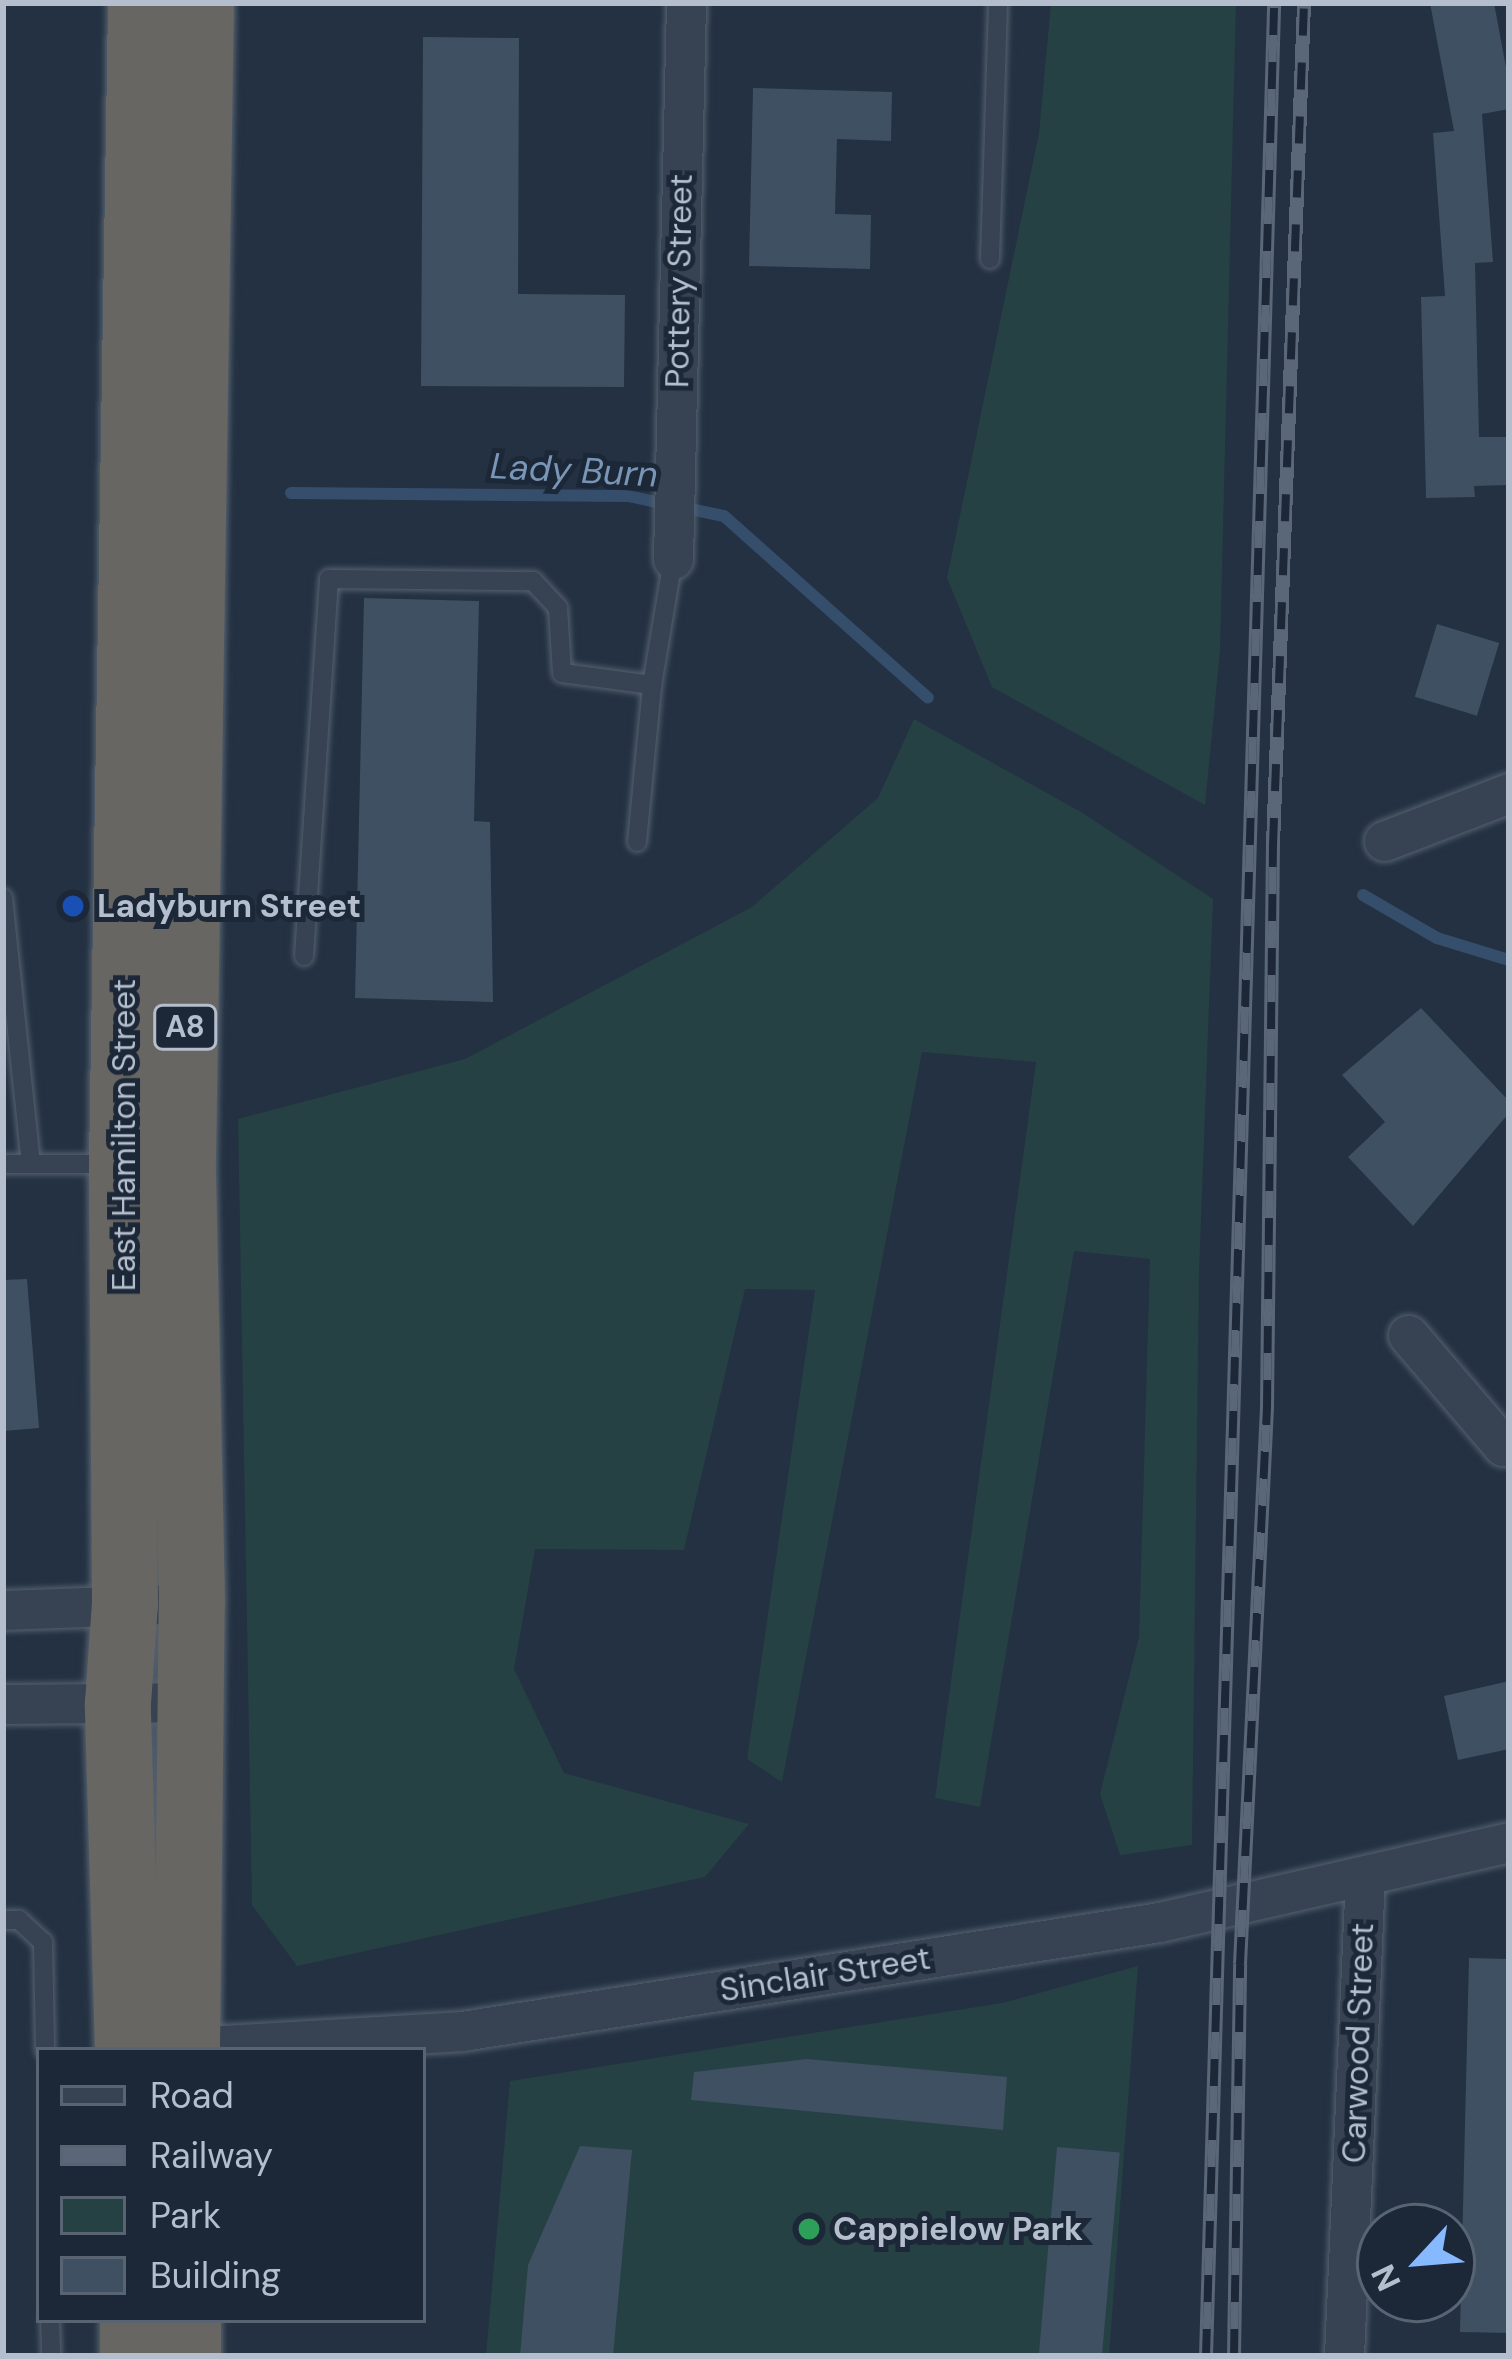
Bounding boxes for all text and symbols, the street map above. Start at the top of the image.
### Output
street label: Pottery Street [657,174,701,388]
water label: Lady Burn [489,444,659,496]
place label: Ladyburn Street [97,886,361,926]
marker: Ladyburn Street [60,893,86,919]
street label: East Hamilton Street [104,979,144,1291]
road number: A8 [152,1003,218,1051]
street label: Carwood Street [1334,1922,1382,2164]
street label: Sinclair Street [717,1938,933,2010]
legend [36,2047,426,2323]
text: Road [150,2072,234,2119]
text: Railway [150,2132,273,2179]
text: Park [150,2192,221,2239]
north arrow [1356,2203,1476,2323]
place label: Cappielow Park [833,2209,1083,2249]
marker: Cappielow Park [796,2216,822,2242]
text: Building [150,2252,281,2299]
text: N [1361,2257,1410,2298]

